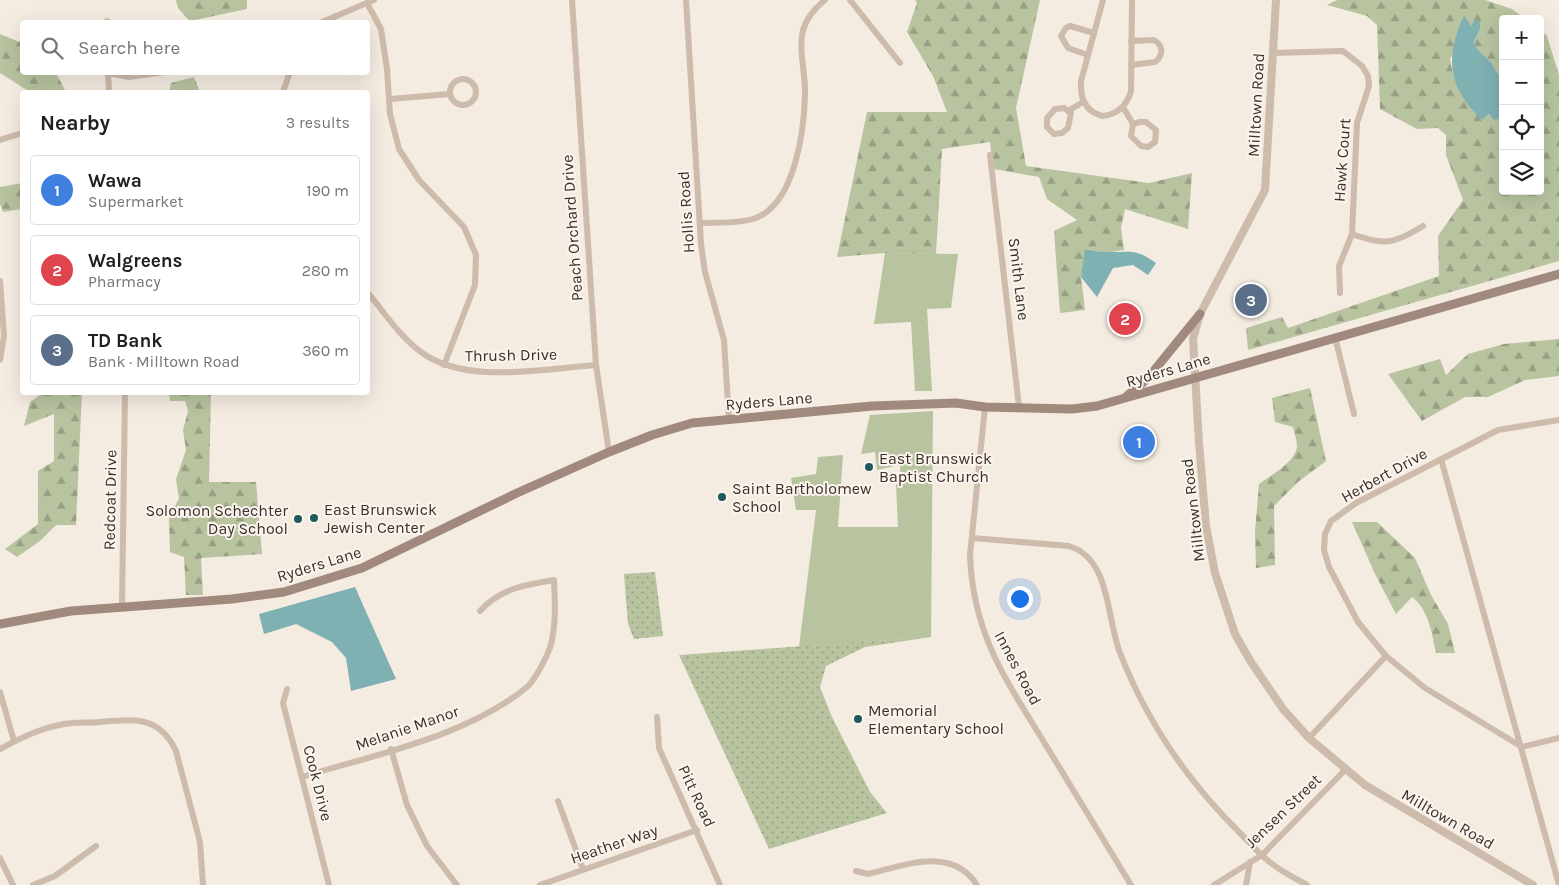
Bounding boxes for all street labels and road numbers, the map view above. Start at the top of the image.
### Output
street label: Milltown Road [1244,53,1268,157]
street label: Hawk Court [1330,117,1354,203]
street label: Peach Orchard Drive [557,154,587,302]
street label: Hollis Road [674,170,698,254]
street label: Smith Lane [1005,237,1033,321]
street label: Thrush Drive [465,345,557,365]
street label: Ryders Lane [1124,349,1212,391]
street label: Ryders Lane [725,388,813,414]
street label: Herbert Drive [1338,444,1430,506]
street label: Redcoat Drive [100,450,120,550]
street label: Milltown Road [1177,457,1209,563]
street label: Ryders Lane [275,542,363,586]
street label: Innes Road [991,628,1045,708]
street label: Melanie Manor [353,701,461,755]
street label: Cook Drive [299,743,337,823]
street label: Pitt Road [674,762,720,830]
street label: Jensen Street [1241,770,1325,852]
street label: Milltown Road [1398,785,1498,853]
street label: Heather Way [568,820,661,868]

